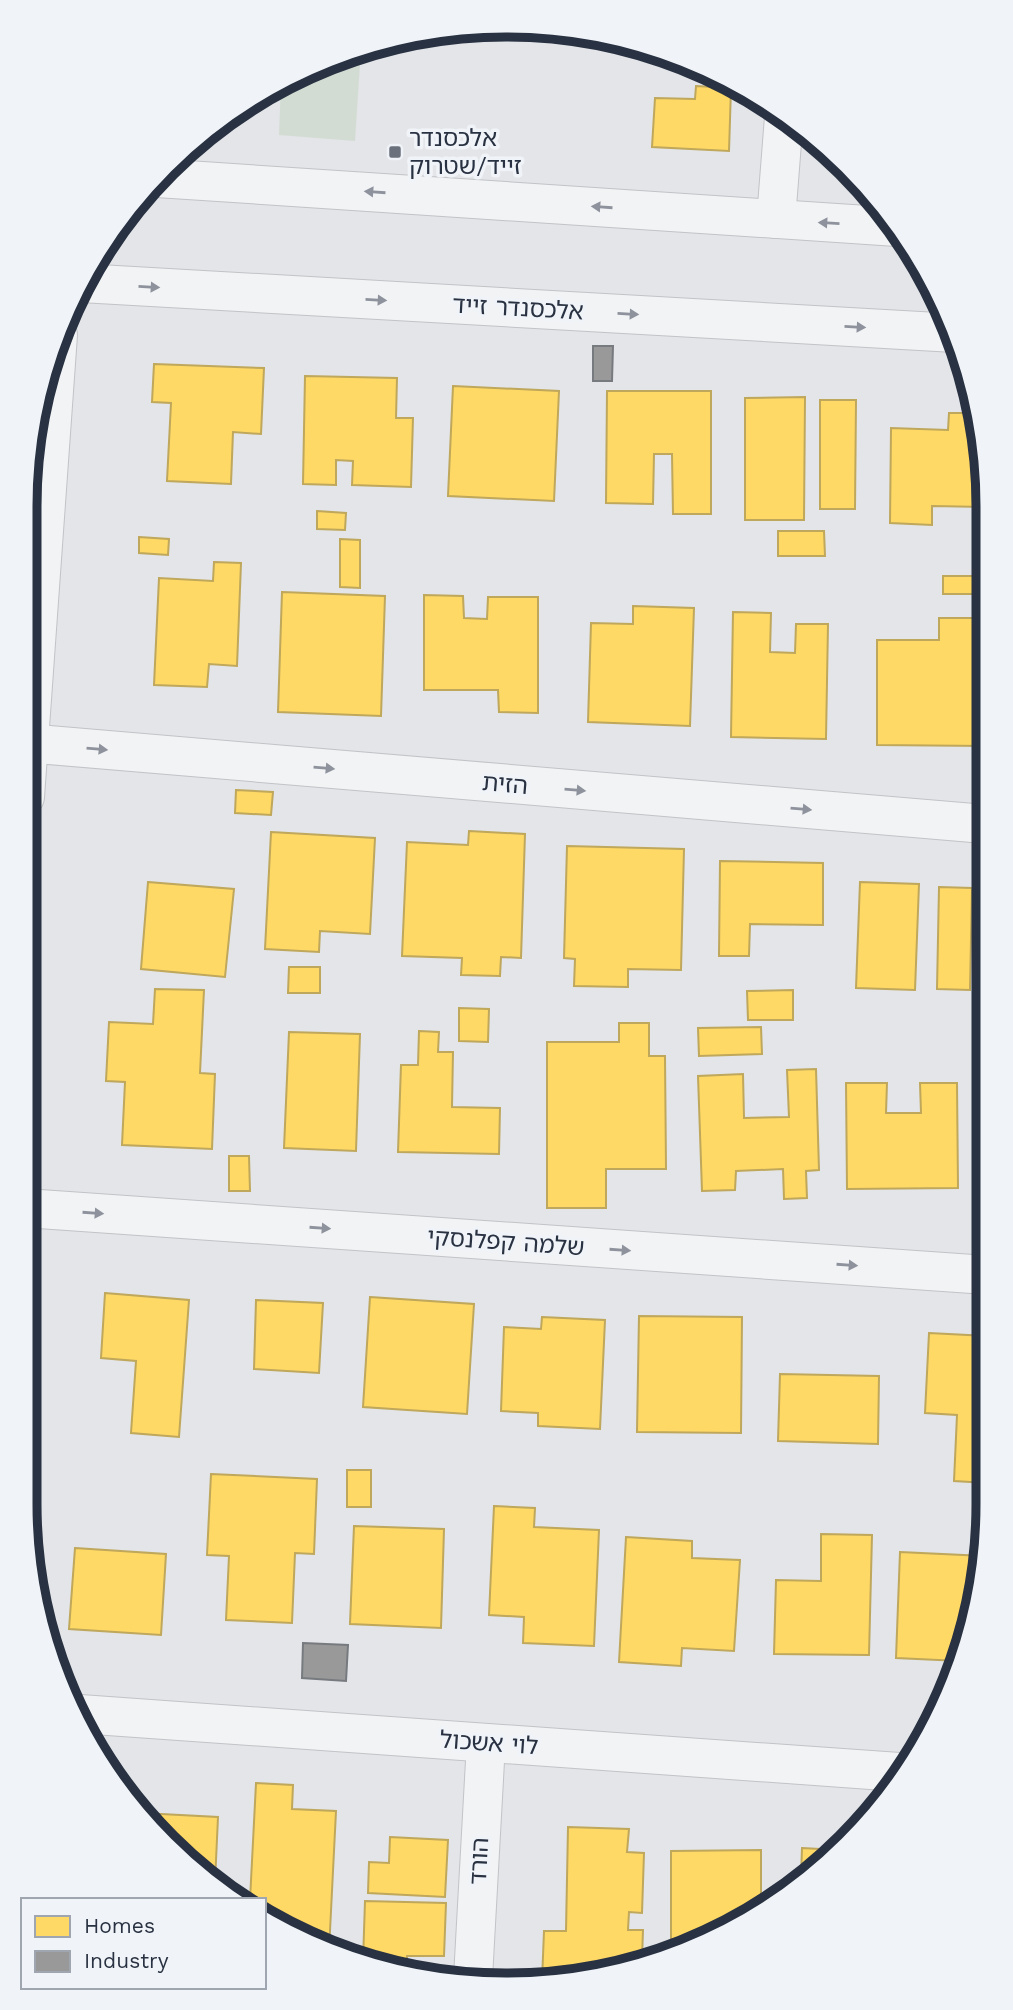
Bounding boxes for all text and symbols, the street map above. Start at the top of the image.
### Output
place label: אלכסנדר זייד/שטרוק [409,124,522,180]
marker: אלכסנדר זייד/שטרוק [387,144,403,160]
one-way arrow [364,186,386,197]
one-way arrow [590,202,612,213]
one-way arrow [817,217,839,228]
one-way arrow [138,282,160,293]
street label: אלכסנדר זייד [452,291,584,325]
one-way arrow [365,295,387,306]
one-way arrow [617,309,639,320]
one-way arrow [844,322,866,333]
one-way arrow [86,744,108,755]
one-way arrow [313,763,335,774]
street label: הזית [481,768,529,800]
one-way arrow [564,785,586,796]
one-way arrow [791,804,813,815]
one-way arrow [82,1207,104,1218]
one-way arrow [309,1223,331,1234]
street label: שלמה קפלנסקי [426,1223,586,1261]
one-way arrow [609,1244,631,1255]
one-way arrow [836,1260,858,1271]
street label: לוי אשכול [439,1726,539,1760]
street label: הורד [464,1837,494,1885]
legend [21,1898,266,1989]
text: Homes [84,1913,155,1938]
text: Industry [84,1948,169,1973]

